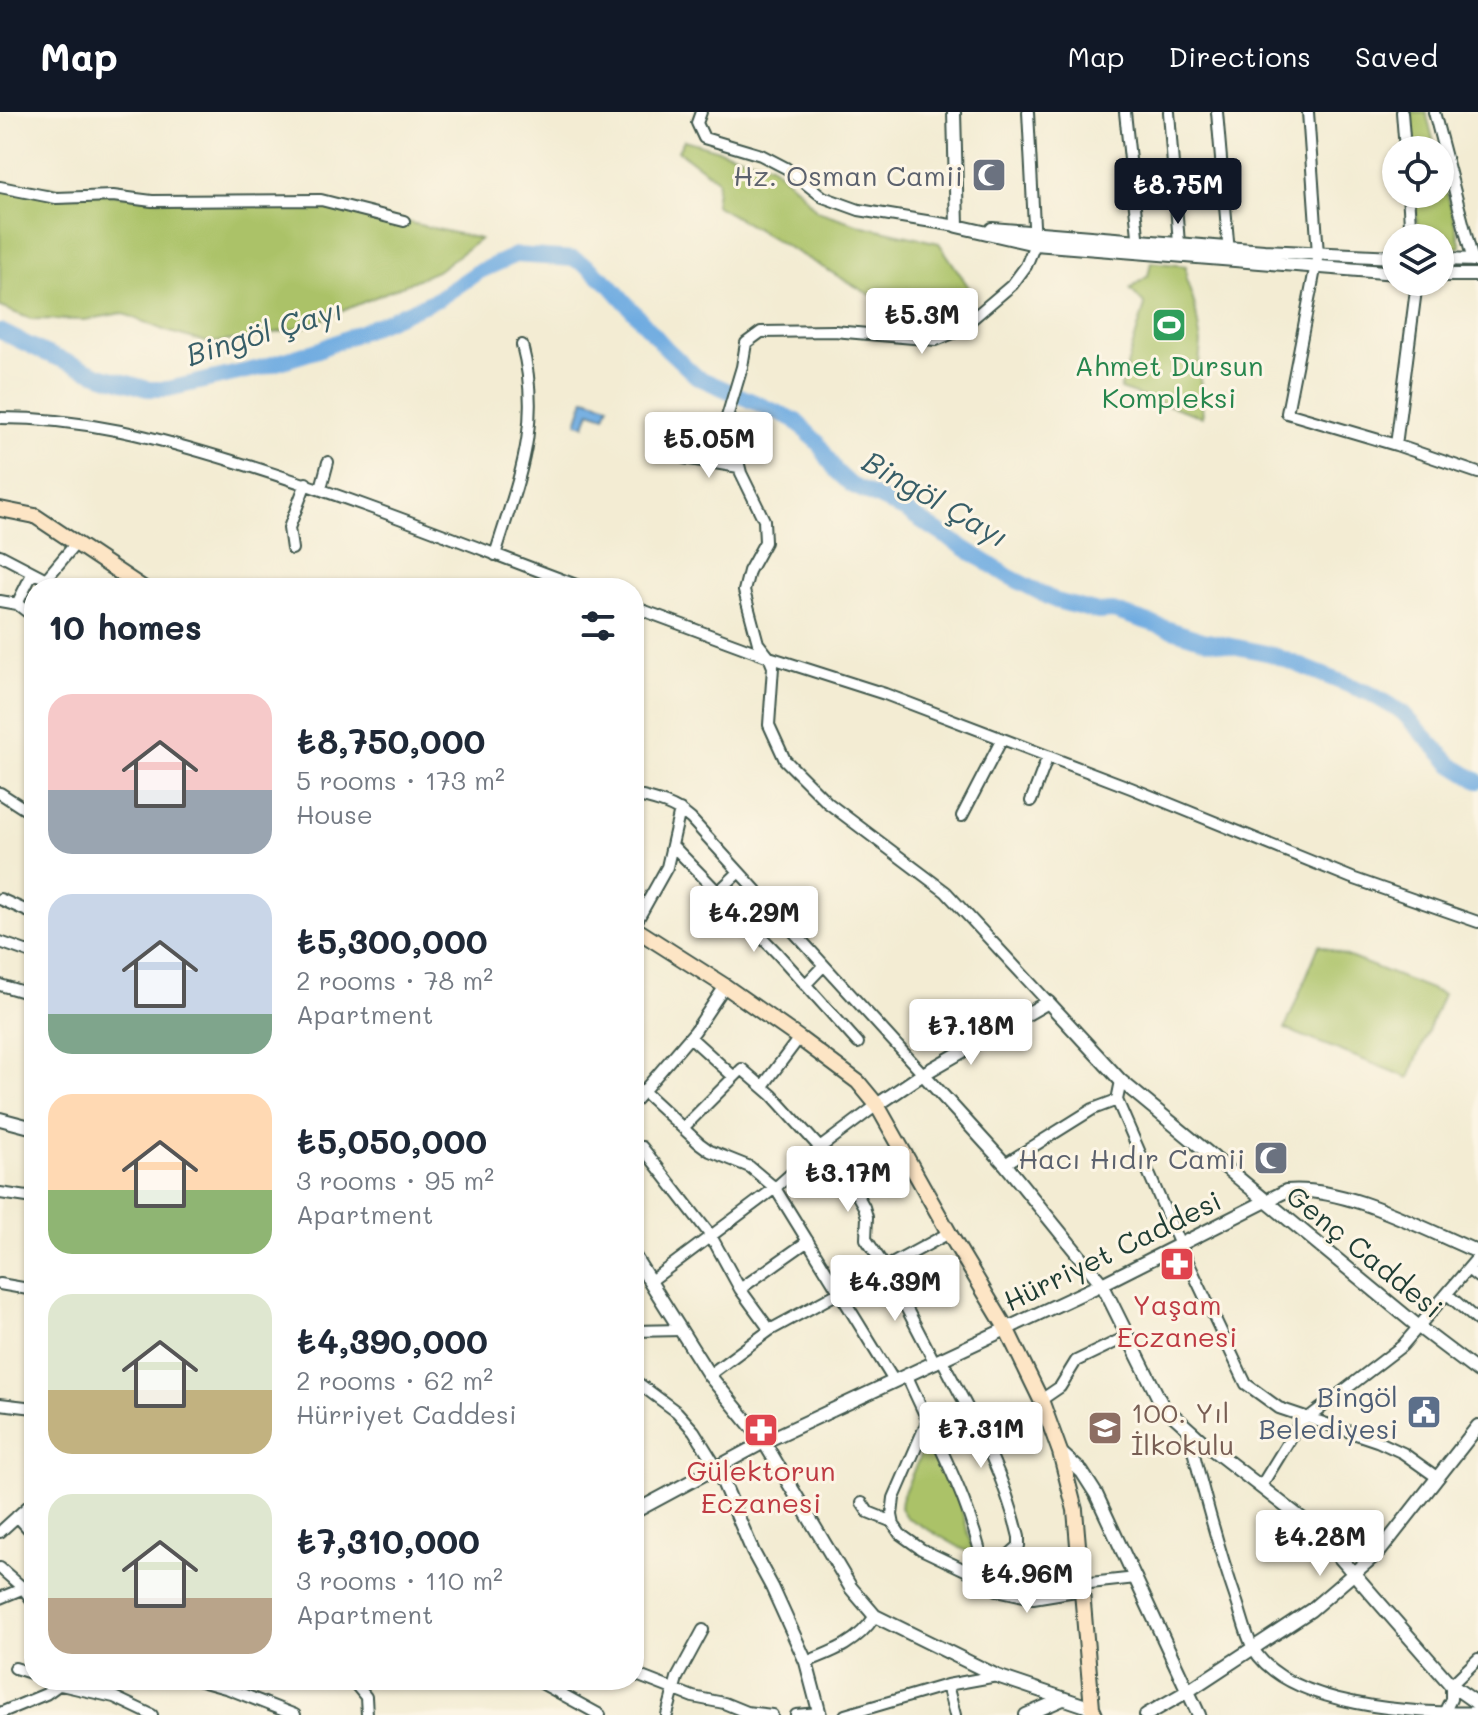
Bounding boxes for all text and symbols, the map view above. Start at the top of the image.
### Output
text: Map [40,31,118,81]
text: Map [1068,38,1125,74]
text: Directions [1169,38,1311,74]
text: Saved [1355,38,1438,74]
map controls [1382,136,1454,296]
button: locate [1382,136,1454,208]
mosque icon: Hz. Osman Camii [970,156,1008,194]
place label: Hz. Osman Camii [733,157,963,193]
pin: ₺8.75M [1113,158,1243,226]
text: ₺8.75M [1132,167,1224,201]
button: layers [1382,224,1454,296]
water label: Bingöl Çayı [181,288,347,374]
pin: ₺5.3M [866,288,978,356]
text: ₺5.3M [884,297,960,331]
sports icon: Ahmet Dursun Kompleksi [1150,306,1188,344]
place label: Ahmet Dursun Kompleksi [1074,347,1264,415]
pin: ₺5.05M [644,412,774,480]
text: ₺5.05M [663,421,755,455]
water label: Bingöl Çayı [856,440,1016,556]
text: 10 homes [48,604,202,649]
icon: filters [576,604,620,648]
text: ₺8,750,000 [296,718,485,763]
icon: home [112,726,208,822]
text: 5 rooms · 173 m² [296,763,505,797]
text: House [296,797,373,831]
pin: ₺4.29M [689,886,819,954]
text: ₺4.29M [708,895,800,929]
text: ₺5,300,000 [296,918,488,963]
icon: home [112,926,208,1022]
text: 2 rooms · 78 m² [296,963,493,997]
text: Apartment [296,997,433,1031]
pin: ₺7.18M [906,999,1036,1067]
text: ₺7.18M [927,1008,1015,1042]
text: ₺5,050,000 [296,1118,487,1163]
icon: home [112,1126,208,1222]
mosque icon: Hacı Hıdır Camii [1252,1139,1290,1177]
place label: Hacı Hıdır Camii [1018,1140,1245,1176]
pin: ₺3.17M [783,1146,913,1214]
text: ₺3.17M [805,1155,891,1189]
text: 3 rooms · 95 m² [296,1163,494,1197]
street label: Genç Caddesi [1279,1177,1451,1325]
street label: Hürriyet Caddesi [997,1182,1227,1318]
text: Apartment [296,1197,433,1231]
pharmacy icon: Yaşam Eczanesi [1158,1245,1196,1283]
pin: ₺4.39M [830,1255,960,1323]
text: ₺4.39M [848,1264,942,1298]
place label: Yaşam Eczanesi [1117,1286,1237,1354]
text: ₺4,390,000 [296,1318,488,1363]
icon: home [112,1326,208,1422]
text: 2 rooms · 62 m² [296,1363,493,1397]
place label: Bingöl Belediyesi [1258,1378,1398,1446]
public building icon: Bingöl Belediyesi [1405,1393,1443,1431]
place label: 100. Yıl İlkokulu [1131,1394,1234,1462]
text: Hürriyet Caddesi [296,1397,517,1431]
pin: ₺7.31M [916,1402,1046,1470]
school or university icon: 100. Yıl İlkokulu [1086,1409,1124,1447]
pharmacy icon: Gülektorun Eczanesi [742,1411,780,1449]
text: ₺7.31M [938,1411,1024,1445]
place label: Gülektorun Eczanesi [686,1452,836,1520]
pin: ₺4.28M [1255,1510,1385,1578]
text: ₺7,310,000 [296,1518,480,1563]
text: ₺4.28M [1274,1519,1366,1553]
icon: home [112,1526,208,1622]
pin: ₺4.96M [962,1547,1092,1615]
text: ₺4.96M [980,1556,1074,1590]
text: 3 rooms · 110 m² [296,1563,503,1597]
text: Apartment [296,1597,433,1631]

